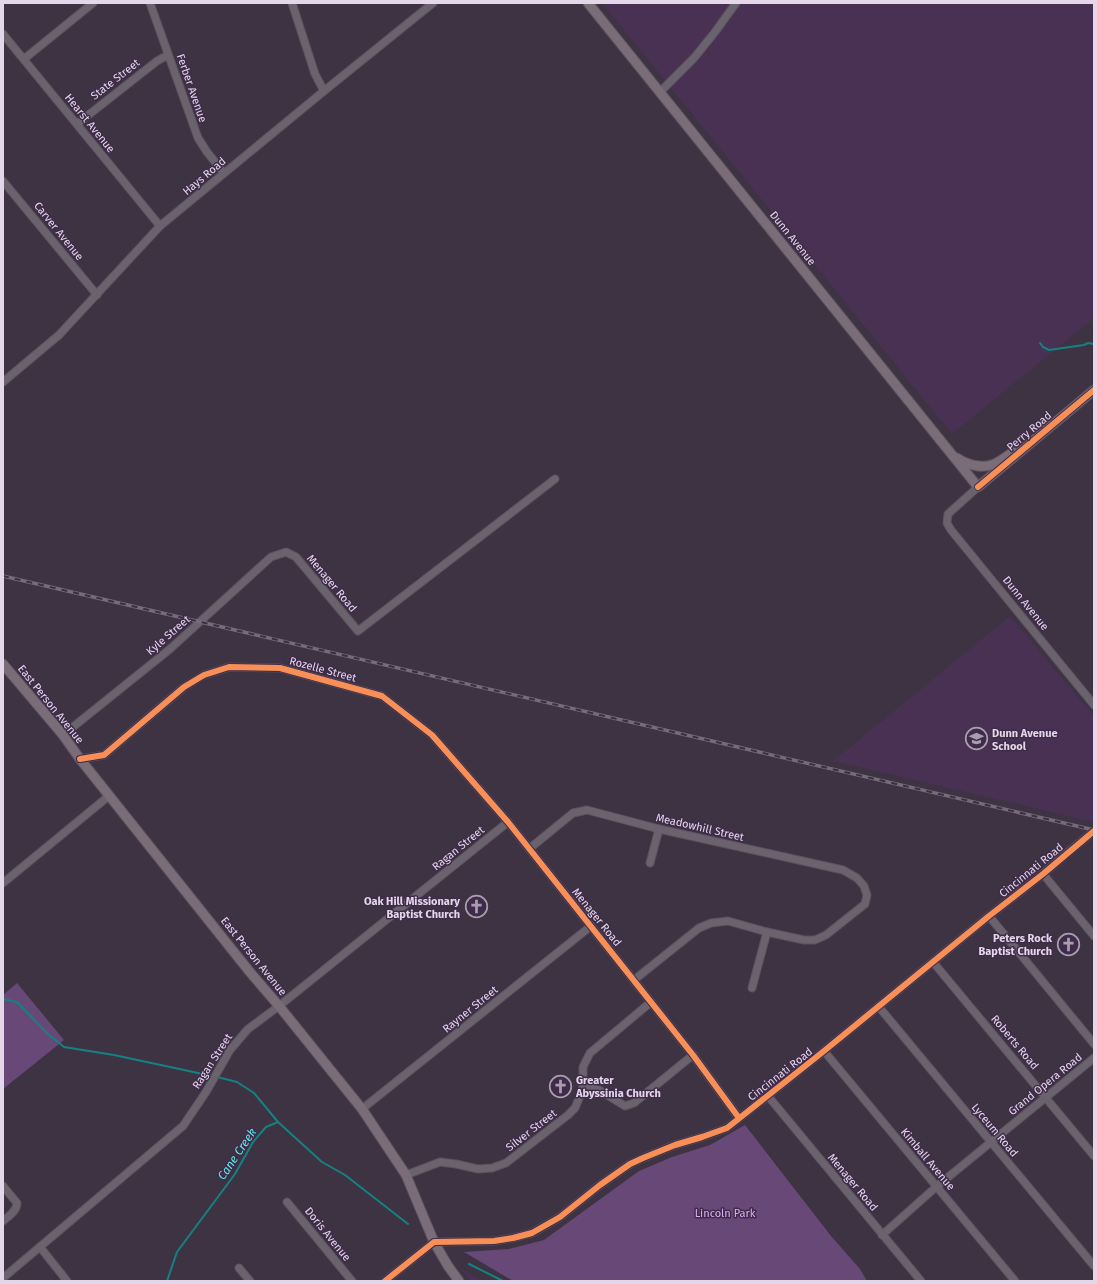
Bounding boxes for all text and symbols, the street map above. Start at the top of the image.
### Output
street label: Ferber Avenue [174,52,209,124]
street label: State Street [88,56,142,103]
street label: Hearst Avenue [62,91,117,155]
street label: Hays Road [180,155,228,198]
street label: Carver Avenue [31,200,86,263]
street label: Dunn Avenue [767,209,818,268]
street label: Perry Road [1004,409,1054,454]
street label: Menager Road [304,552,359,615]
street label: Dunn Avenue [1000,574,1051,633]
street label: Kyle Street [144,613,193,658]
street label: Rozelle Street [288,654,358,685]
street label: East Person Avenue [15,662,86,746]
school or university icon: Dunn Avenue School [964,726,990,752]
place label: Dunn Avenue School [992,727,1058,753]
street label: Meadowhill Street [655,811,745,844]
street label: Ragan Street [430,823,487,873]
street label: Cincinnati Road [997,841,1066,900]
street label: Menager Road [569,886,624,949]
church icon: Oak Hill Missionary Baptist Church [463,894,489,920]
place label: Oak Hill Missionary Baptist Church [364,895,460,921]
street label: East Person Avenue [218,914,289,998]
church icon: Peters Rock Baptist Church [1055,931,1081,957]
place label: Peters Rock Baptist Church [979,932,1053,958]
street label: Rayner Street [440,983,501,1036]
street label: Roberts Road [988,1012,1041,1072]
street label: Ragan Street [190,1031,235,1091]
street label: Cincinnati Road [745,1045,815,1104]
street label: Grand Opera Road [1006,1051,1085,1118]
church icon: Greater Abyssinia Church [547,1073,573,1099]
place label: Greater Abyssinia Church [575,1074,661,1100]
street label: Lyceum Road [969,1101,1021,1159]
street label: Silver Street [503,1107,559,1154]
water label: Cane Creek [215,1125,260,1182]
street label: Kimball Avenue [898,1126,957,1193]
street label: Menager Road [825,1151,880,1214]
street label: Doris Avenue [302,1205,353,1264]
park label: Lincoln Park [695,1207,756,1220]

